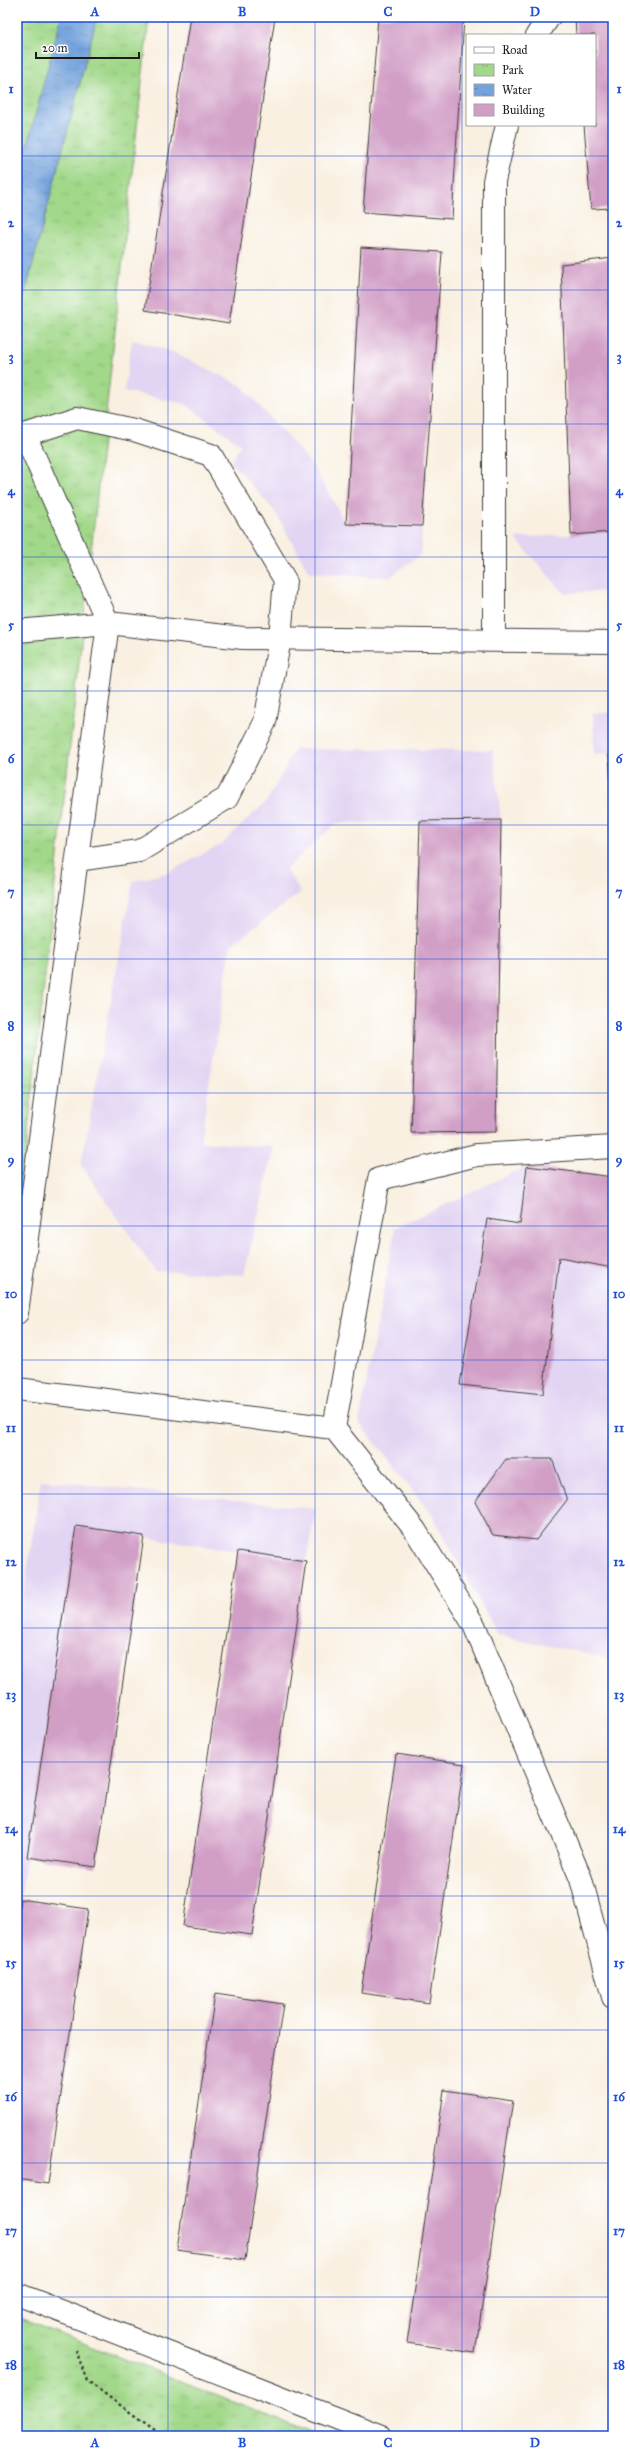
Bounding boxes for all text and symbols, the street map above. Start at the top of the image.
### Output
text: A [90,4,100,20]
text: B [238,4,247,20]
text: C [384,4,393,20]
text: D [530,4,540,20]
scale bar [36,34,139,60]
legend [466,34,596,126]
text: 20 m [42,41,68,55]
text: Road [502,43,528,57]
text: Park [502,63,524,77]
text: 1 [8,81,14,97]
text: 1 [616,81,622,97]
text: Water [502,83,532,97]
text: Building [502,103,545,118]
text: 2 [8,215,15,231]
text: 2 [616,215,623,231]
text: 3 [8,349,14,365]
text: 3 [616,349,622,365]
text: 4 [7,483,15,499]
text: 4 [615,483,623,499]
text: 5 [8,617,15,633]
text: 5 [616,617,623,633]
text: 6 [8,751,16,767]
text: 6 [616,751,624,767]
text: 7 [8,884,15,900]
text: 7 [616,884,623,900]
text: 8 [8,1018,15,1034]
text: 8 [616,1018,623,1034]
text: 9 [8,1152,15,1168]
text: 9 [616,1152,623,1168]
text: 10 [5,1286,18,1302]
text: 10 [613,1286,626,1302]
text: 11 [6,1420,16,1436]
text: 11 [614,1420,624,1436]
text: 12 [5,1554,17,1570]
text: 12 [613,1554,625,1570]
text: 13 [6,1687,16,1703]
text: 13 [614,1687,624,1703]
text: 14 [5,1821,18,1837]
text: 14 [613,1821,626,1837]
text: 15 [5,1955,17,1971]
text: 15 [613,1955,625,1971]
text: 16 [5,2089,18,2105]
text: 16 [613,2089,626,2105]
text: 17 [5,2223,17,2239]
text: 17 [613,2223,625,2239]
text: 18 [5,2357,17,2373]
text: 18 [613,2357,625,2373]
text: A [90,2435,100,2451]
text: B [238,2435,247,2451]
text: C [384,2435,393,2451]
text: D [530,2435,540,2451]

